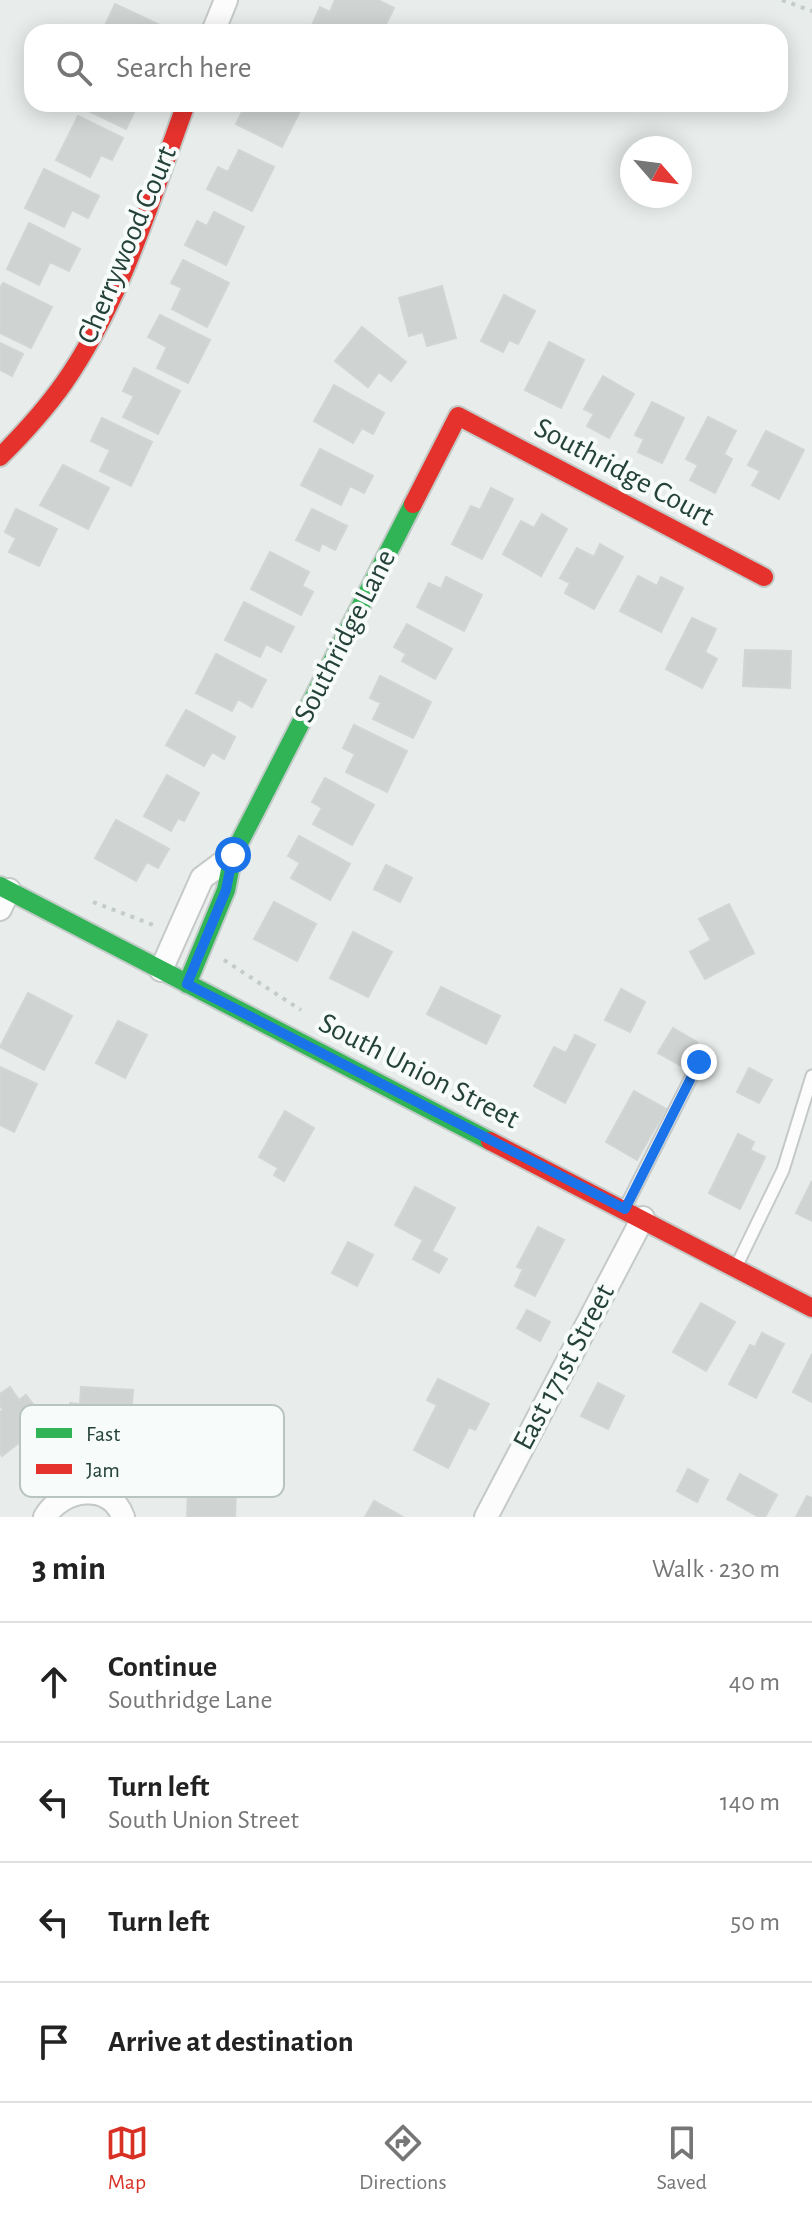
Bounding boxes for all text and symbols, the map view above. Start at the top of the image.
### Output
search box [24,24,788,112]
icon: search [52,46,96,90]
text: Search here [116,53,252,83]
north arrow [620,136,692,208]
street label: Cherrywood Court [72,141,182,348]
street label: Southridge Court [529,412,719,532]
street label: Southridge Lane [289,545,401,727]
route start [215,837,251,873]
street label: South Union Street [314,1008,524,1135]
route end [681,1044,717,1080]
street label: East 171st Street [508,1279,620,1455]
legend [20,1405,284,1497]
text: Fast [86,1423,120,1445]
text: Jam [86,1459,120,1481]
text: 3 min [32,1552,106,1586]
text: Walk · 230 m [652,1556,780,1582]
text: Continue [108,1652,217,1682]
icon: ahead [32,1660,76,1704]
text: 40 m [729,1669,780,1695]
text: Southridge Lane [108,1687,272,1713]
text: Turn left [108,1772,209,1802]
icon: left [32,1780,76,1824]
text: 140 m [720,1789,780,1815]
text: South Union Street [108,1807,299,1833]
icon: left [32,1900,76,1944]
text: Turn left [108,1907,209,1937]
text: 50 m [730,1909,780,1935]
icon: arrive [32,2020,76,2064]
text: Arrive at destination [108,2027,354,2057]
tab: Map [105,2121,149,2195]
tab: Directions [359,2121,447,2195]
tab: Saved [657,2121,707,2195]

